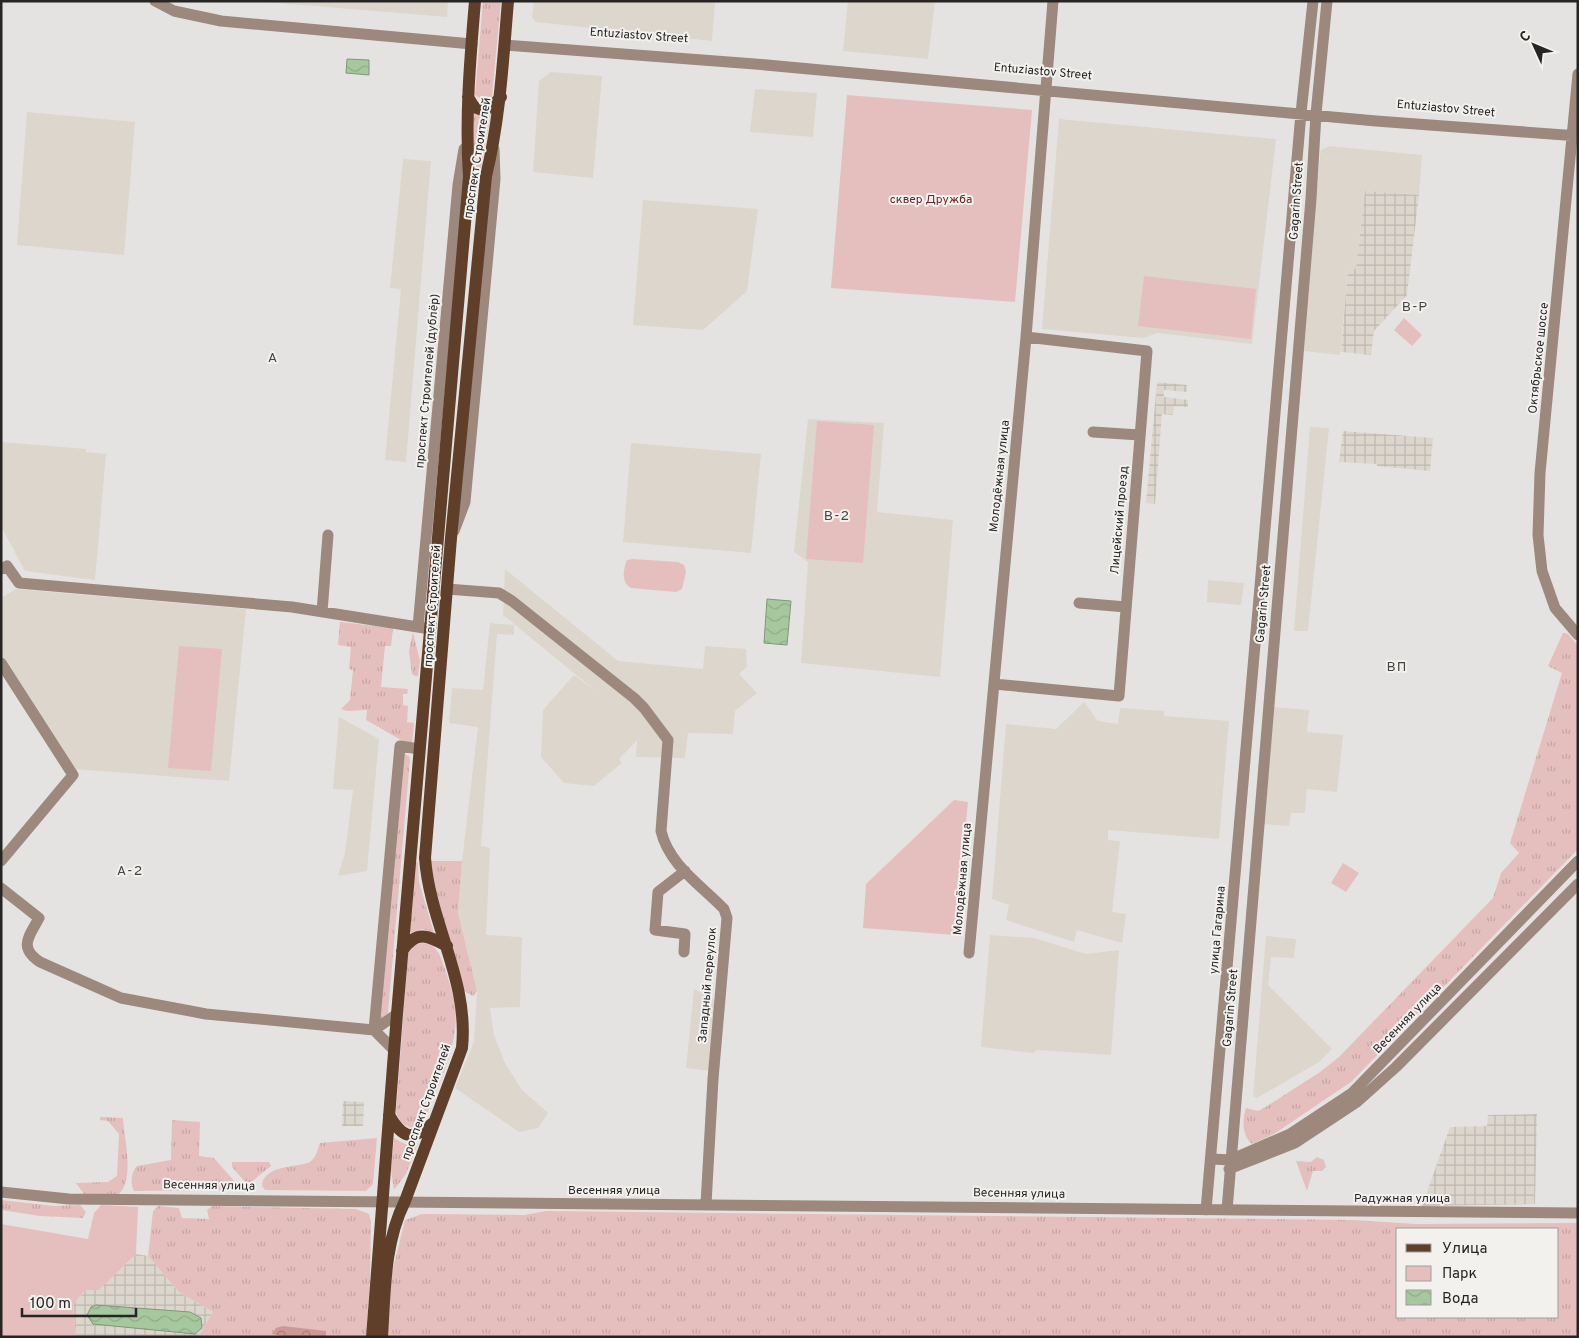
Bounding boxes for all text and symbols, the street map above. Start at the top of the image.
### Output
north arrow [1509,20,1559,70]
street label: Entuziastov Street [589,25,689,47]
text: С [1517,28,1535,46]
street label: Entuziastov Street [993,60,1093,84]
street label: проспект Строителей [461,97,495,220]
street label: Entuziastov Street [1396,97,1496,121]
street label: Gagarin Street [1286,161,1308,241]
park label: сквер Дружба [890,192,972,208]
street label: проспект Строителей (дублёр) [412,293,444,469]
district label: В-Р [1402,299,1428,316]
street label: Октябрьское шоссе [1525,302,1553,415]
district label: А [268,350,278,367]
street label: Молодёжная улица [986,419,1014,533]
street label: Лицейский проезд [1107,465,1133,575]
district label: В-2 [824,508,850,525]
street label: проспект Строителей [421,545,445,668]
street label: Gagarin Street [1253,564,1275,644]
district label: ВП [1387,659,1407,676]
street label: Молодёжная улица [950,822,976,936]
district label: А-2 [117,863,143,880]
street label: улица Гагарина [1206,885,1230,975]
street label: Западный переулок [695,926,721,1044]
street label: Gagarin Street [1220,968,1242,1048]
street label: Весенняя улица [1370,980,1445,1057]
street label: проспект Строителей [399,1042,455,1163]
street label: Весенняя улица [163,1177,255,1195]
street label: Весенняя улица [568,1183,660,1199]
street label: Весенняя улица [973,1185,1065,1203]
street label: Радужная улица [1354,1191,1450,1207]
legend [1396,1228,1559,1318]
text: Улица [1442,1240,1487,1259]
text: Парк [1442,1265,1477,1284]
scale bar [22,1286,136,1318]
text: Вода [1442,1290,1478,1309]
text: 100 m [30,1295,71,1314]

